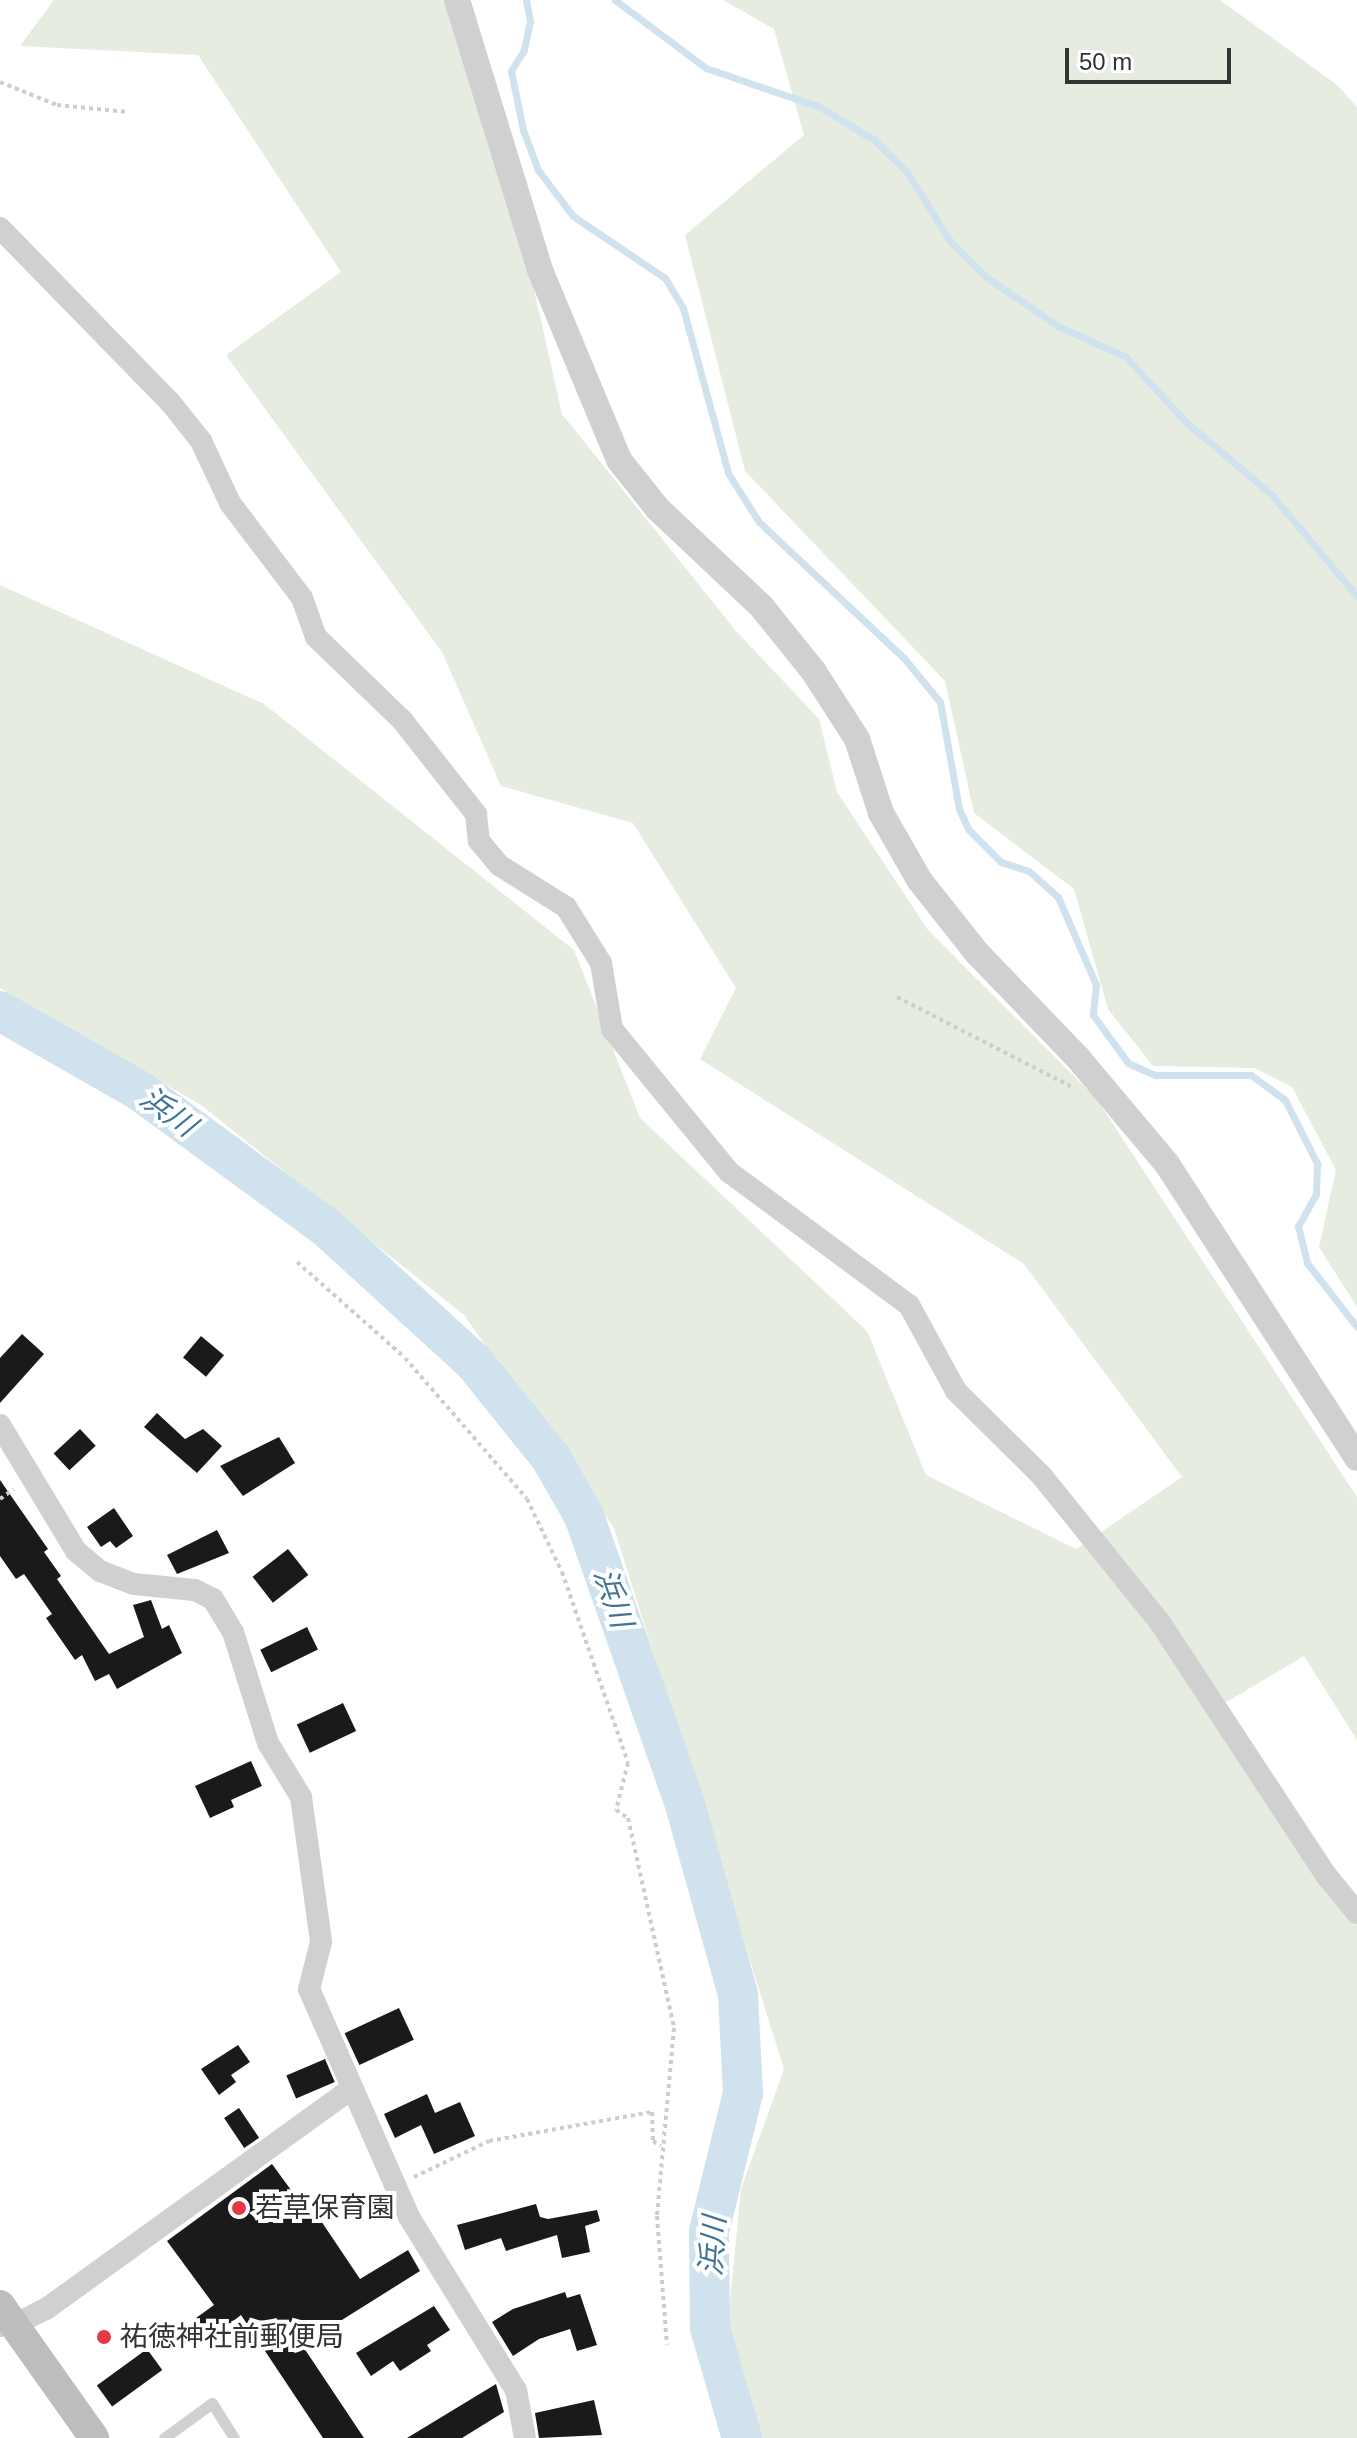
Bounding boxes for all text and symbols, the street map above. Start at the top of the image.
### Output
scale bar [1069,32,1235,82]
text: 50 m [1079,48,1132,75]
water label: 浜川 [133,1080,203,1144]
water label: 浜川 [586,1564,640,1632]
place label: 若草保育園 [255,2191,395,2225]
marker: 若草保育園 [230,2199,248,2217]
water label: 浜川 [693,2215,733,2277]
place label: 祐徳神社前郵便局 [120,2320,344,2354]
marker: 祐徳神社前郵便局 [95,2328,113,2346]

